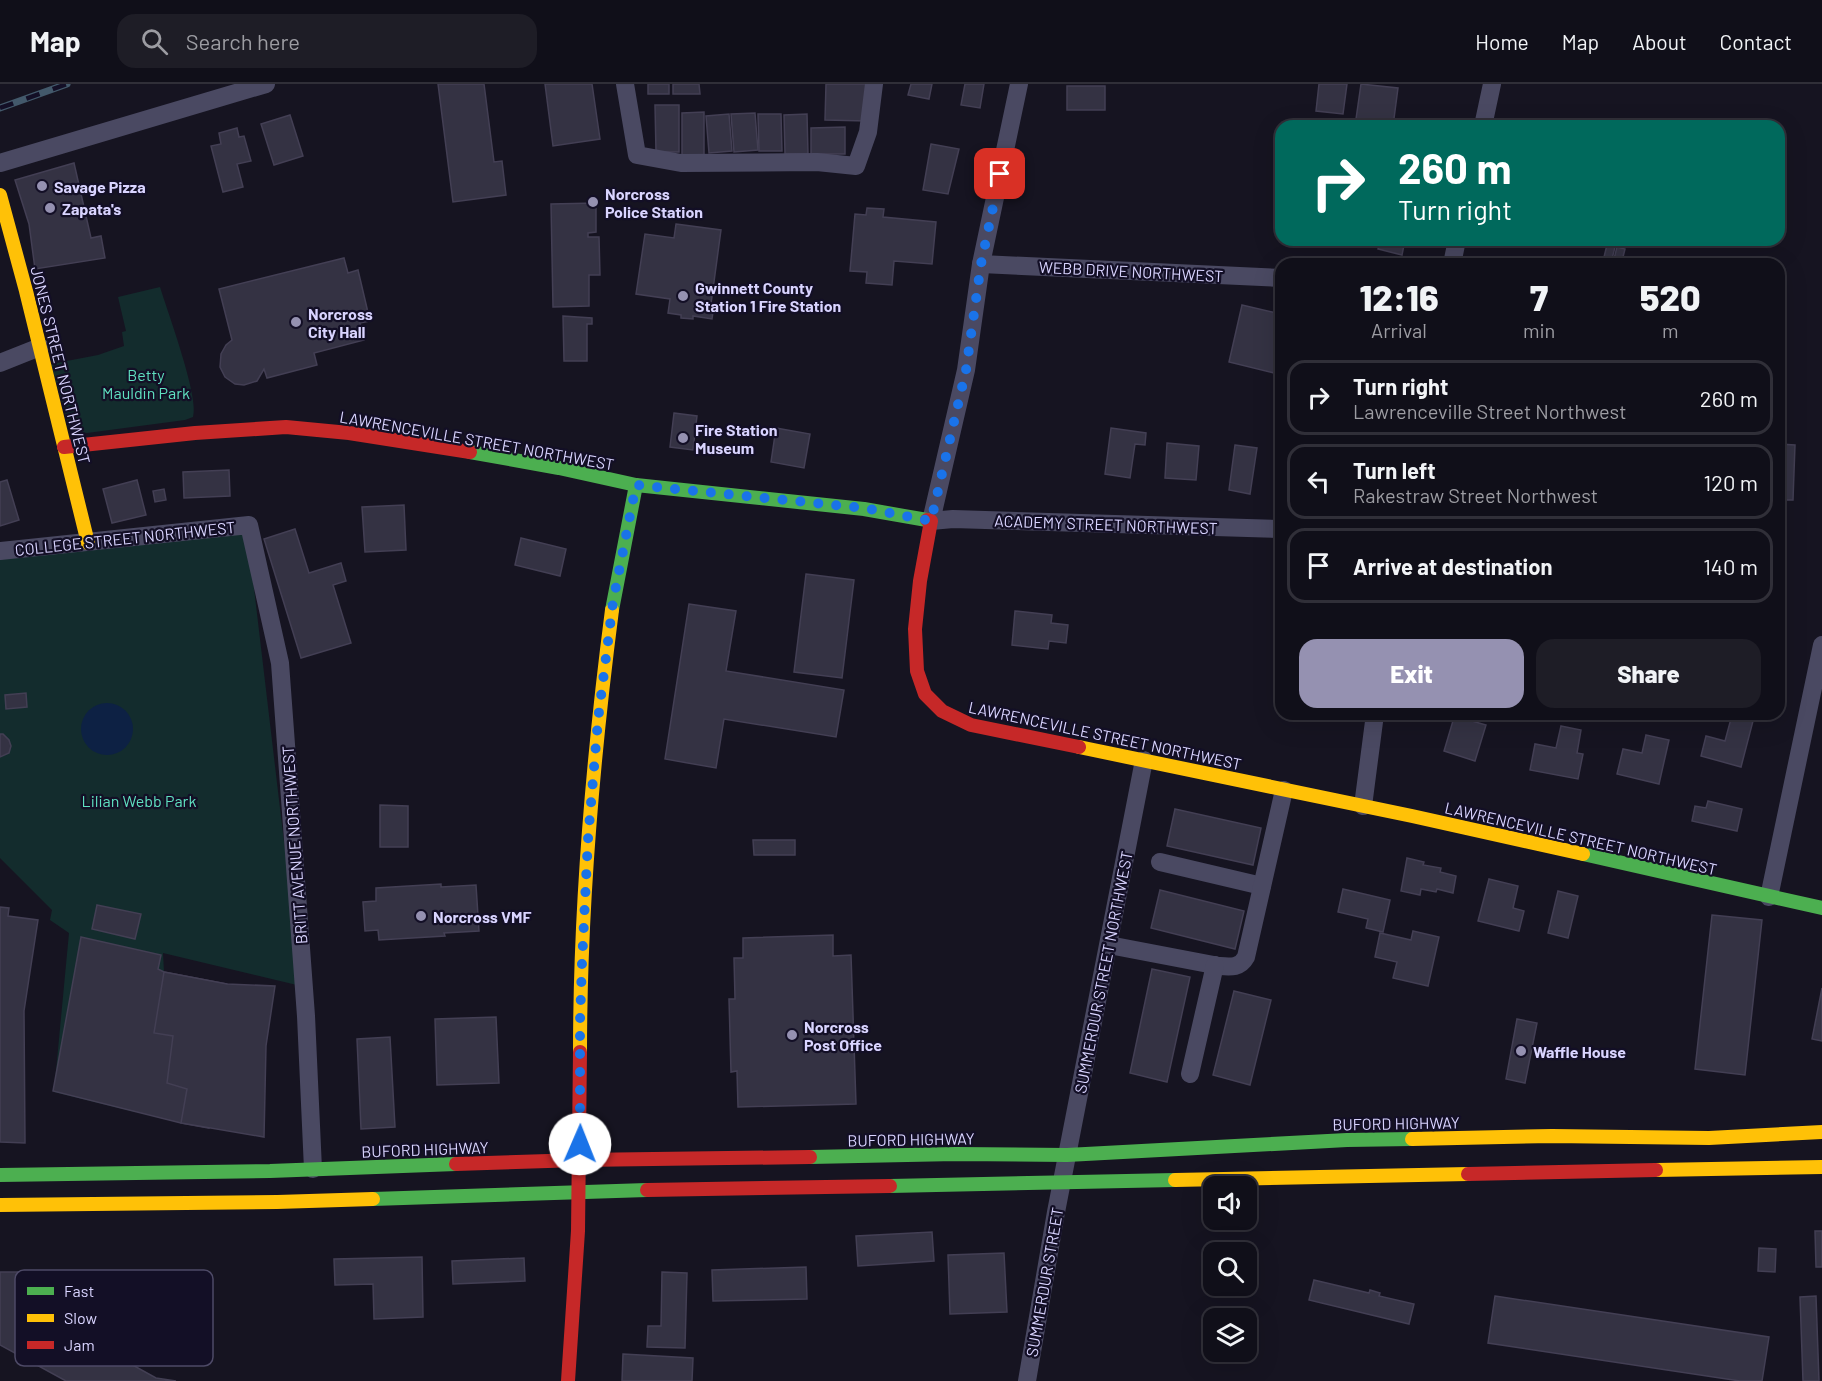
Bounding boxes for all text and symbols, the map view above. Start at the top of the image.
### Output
search box [117,14,537,68]
text: Map [30,24,81,58]
icon: search [138,25,171,58]
text: Search here [186,28,300,54]
text: Home [1475,29,1529,54]
text: Map [1562,29,1599,54]
text: About [1632,29,1687,54]
text: Contact [1720,29,1792,54]
text: 260 m [1398,142,1511,192]
icon: right [1299,144,1377,222]
pin [974,148,1025,199]
icon: arrive [983,157,1016,190]
place label: Savage Pizza [54,177,146,196]
marker: Savage Pizza [35,179,49,193]
place label: Norcross Police Station [605,184,703,221]
text: Turn right [1398,193,1512,225]
marker: Norcross Police Station [586,195,600,209]
place label: Zapata's [62,199,121,218]
marker: Zapata's [43,201,57,215]
street label: WEBB DRIVE NORTHWEST [1038,257,1224,285]
street label: JONES STREET NORTHWEST [27,264,95,466]
text: 12:16 [1359,275,1439,318]
text: 7 [1530,275,1548,318]
text: 520 [1640,275,1701,318]
place label: Gwinnett County Station 1 Fire Station [695,278,841,315]
marker: Gwinnett County Station 1 Fire Station [676,289,690,303]
place label: Norcross City Hall [308,304,373,341]
marker: Norcross City Hall [289,315,303,329]
text: Arrival [1371,318,1427,342]
text: min [1523,318,1555,342]
text: m [1662,318,1678,342]
park label: Betty Mauldin Park [102,365,190,402]
text: Turn right [1353,373,1448,399]
icon: right [1302,381,1335,414]
text: 260 m [1700,385,1758,411]
text: Lawrenceville Street Northwest [1353,399,1626,423]
street label: LAWRENCEVILLE STREET NORTHWEST [338,406,616,474]
place label: Fire Station Museum [695,420,778,457]
marker: Fire Station Museum [676,431,690,445]
text: Turn left [1353,457,1436,483]
icon: left [1302,465,1335,498]
text: 120 m [1703,469,1758,495]
text: Rakestraw Street Northwest [1353,483,1598,507]
street label: ACADEMY STREET NORTHWEST [994,511,1218,537]
street label: COLLEGE STREET NORTHWEST [14,517,236,559]
icon: arrive [1302,549,1335,582]
text: Arrive at destination [1353,553,1552,579]
text: 140 m [1703,553,1758,579]
button: Exit [1299,639,1524,708]
button: Share [1536,639,1761,708]
street label: LAWRENCEVILLE STREET NORTHWEST [967,697,1243,773]
street label: BRITT AVENUE NORTHWEST [278,745,310,945]
park label: Lilian Webb Park [82,791,196,810]
street label: LAWRENCEVILLE STREET NORTHWEST [1443,797,1719,879]
street label: SUMMERDUR STREET NORTHWEST [1070,849,1136,1095]
place label: Norcross VMF [433,907,531,926]
marker: Norcross VMF [414,909,428,923]
place label: Norcross Post Office [804,1017,882,1054]
marker: Norcross Post Office [785,1028,799,1042]
place label: Waffle House [1533,1042,1626,1061]
marker: Waffle House [1514,1044,1528,1058]
position arrow [548,1112,612,1176]
street label: BUFORD HIGHWAY [1332,1112,1460,1134]
street label: BUFORD HIGHWAY [847,1128,975,1150]
street label: BUFORD HIGHWAY [361,1137,489,1161]
map controls [1203,1176,1257,1362]
button: sound [1203,1176,1257,1230]
street label: SUMMERDUR STREET [1021,1206,1067,1358]
button: search [1203,1242,1257,1296]
legend [15,1270,213,1366]
text: Fast [64,1281,94,1300]
text: Slow [64,1308,97,1327]
button: layers [1203,1308,1257,1362]
text: Jam [64,1335,95,1354]

